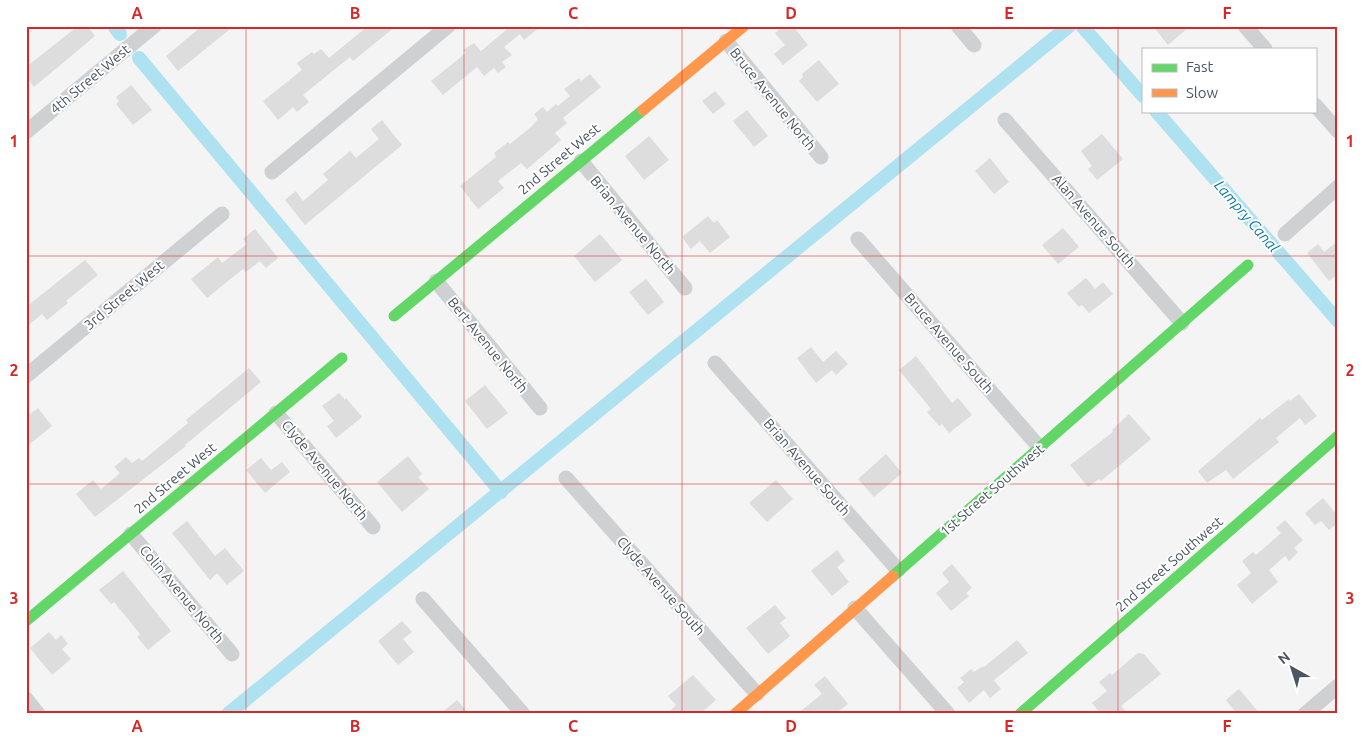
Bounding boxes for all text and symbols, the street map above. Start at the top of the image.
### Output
text: A [131,4,143,22]
text: B [350,4,360,22]
text: C [568,4,578,22]
text: D [785,4,797,22]
text: E [1004,4,1014,22]
text: F [1223,4,1232,22]
street label: 4th Street West [47,41,133,117]
street label: Bruce Avenue North [727,45,819,153]
legend [1142,48,1316,112]
text: Fast [1186,58,1214,75]
text: Slow [1186,84,1219,101]
street label: 2nd Street West [515,120,603,198]
text: 1 [9,132,19,150]
text: 1 [1345,132,1355,150]
street label: Alan Avenue South [1049,171,1139,271]
street label: Brian Avenue North [587,173,679,277]
water label: Lampry Canal [1211,177,1283,256]
street label: 3rd Street West [81,257,167,333]
street label: Bruce Avenue South [901,290,997,396]
street label: Bert Avenue North [445,294,531,396]
text: 2 [9,361,19,379]
text: 2 [1345,361,1355,379]
street label: Brian Avenue South [760,415,854,519]
street label: Clyde Avenue North [279,417,371,523]
street label: 2nd Street West [131,439,219,517]
street label: 1st Street Southwest [937,440,1047,539]
street label: 2nd Street Southwest [1112,513,1226,615]
street label: Clyde Avenue South [614,533,708,639]
street label: Colin Avenue North [137,542,227,646]
text: 3 [9,589,19,607]
text: 3 [1345,589,1355,607]
north arrow [1266,642,1316,692]
text: N [1275,648,1293,667]
text: A [131,717,143,735]
text: B [350,717,360,735]
text: C [568,717,578,735]
text: D [785,717,797,735]
text: E [1004,717,1014,735]
text: F [1223,717,1232,735]

